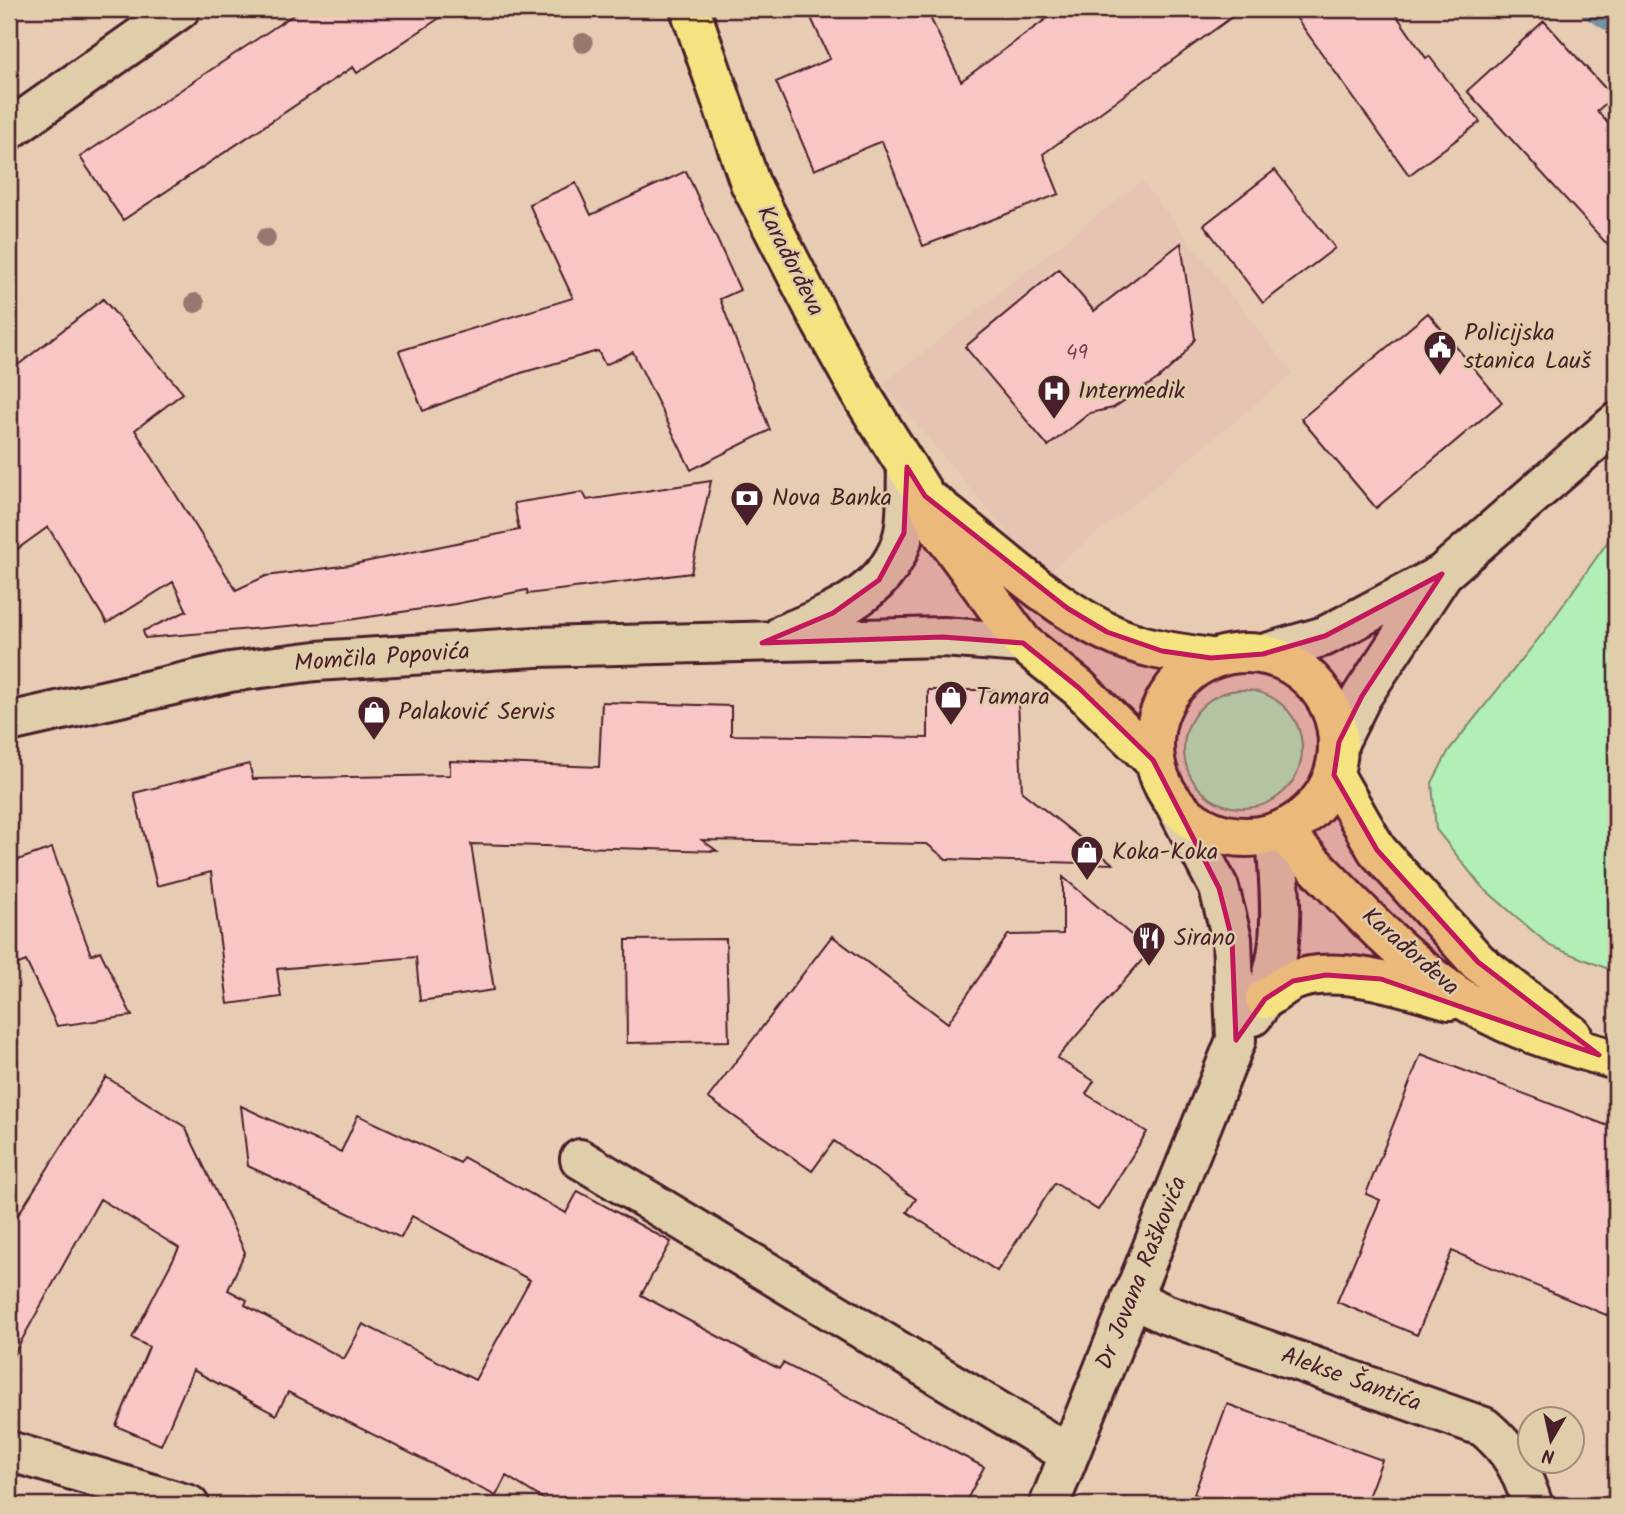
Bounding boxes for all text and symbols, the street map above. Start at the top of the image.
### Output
street label: Karađorđeva [745,199,835,323]
place label: Policijska stanica Lauš [1464,314,1592,381]
public building icon: Policijska stanica Lauš [1421,328,1459,377]
house number: 49 [1066,337,1088,370]
hospital icon: Intermedik [1035,372,1073,421]
place label: Intermedik [1078,372,1186,411]
bank icon: Nova Banka [728,479,766,528]
place label: Nova Banka [772,479,892,518]
street label: Momčila Popovića [293,632,471,684]
shop icon: Tamara [932,678,970,727]
place label: Tamara [976,678,1050,717]
shop icon: Palaković Servis [355,693,393,742]
place label: Palaković Servis [398,693,555,732]
shop icon: Koka-Koka [1068,833,1106,882]
place label: Koka-Koka [1112,833,1218,872]
street label: Karađorđeva [1352,898,1468,1006]
restaurant icon: Sirano [1130,919,1168,968]
place label: Sirano [1174,919,1235,958]
street label: Dr Jovana Raškovića [1085,1170,1199,1376]
street label: Alekse Šantića [1275,1337,1427,1423]
north arrow [1516,1406,1586,1476]
text: N [1540,1439,1557,1471]

